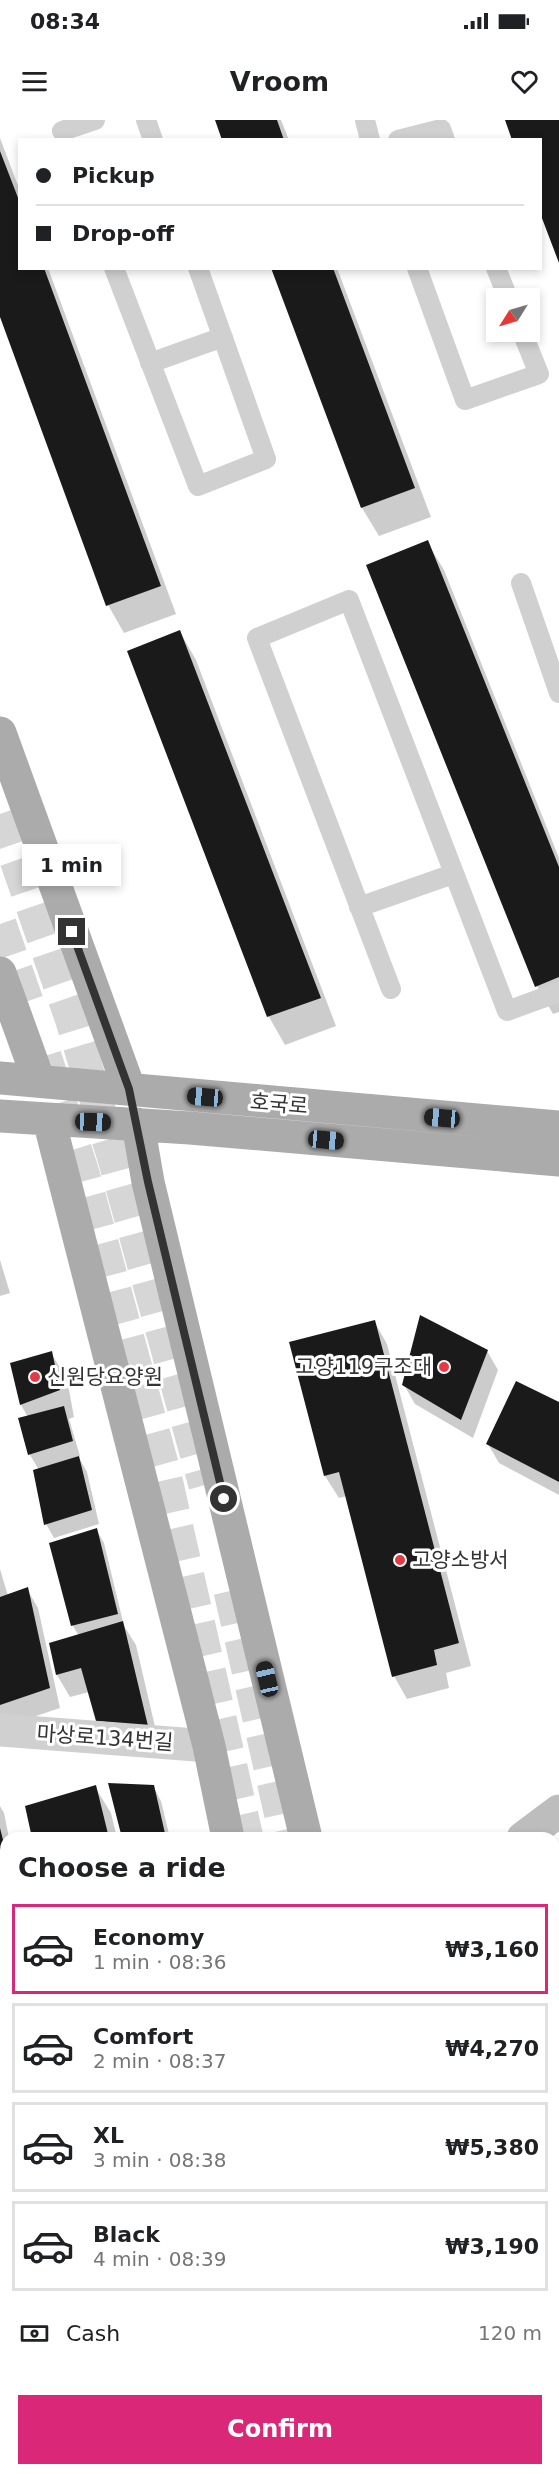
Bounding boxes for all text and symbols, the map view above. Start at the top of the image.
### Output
text: 08:34 [30,9,100,34]
icon: menu [18,65,51,98]
icon: heart [508,65,541,98]
text: Vroom [230,66,329,97]
text: Pickup [72,163,155,188]
text: Drop-off [72,221,174,246]
north arrow [486,288,540,342]
map controls [486,288,540,342]
callout: 1 min [22,845,122,887]
text: 1 min [40,853,103,877]
route end [58,918,85,945]
car [186,1086,224,1108]
street label: 호국로 [249,1090,309,1118]
car [423,1107,461,1129]
car [75,1112,111,1132]
car [307,1129,345,1151]
place label: 고양119구조대 [295,1355,432,1379]
marker: 고양119구조대 [437,1360,451,1374]
place label: 신원당요양원 [47,1365,163,1389]
marker: 신원당요양원 [28,1370,42,1384]
route start [210,1485,237,1512]
place label: 고양소방서 [412,1548,509,1572]
marker: 고양소방서 [393,1553,407,1567]
car [254,1659,280,1699]
street label: 마상로134번길 [36,1721,174,1755]
text: Choose a ride [18,1852,226,1883]
icon: car [21,1922,75,1976]
text: Economy [93,1925,204,1950]
text: ₩3,160 [445,1937,539,1962]
text: 1 min · 08:36 [93,1950,227,1974]
icon: car [21,2021,75,2075]
text: Comfort [93,2024,193,2049]
text: ₩4,270 [445,2036,539,2061]
text: 2 min · 08:37 [93,2049,227,2073]
icon: car [21,2120,75,2174]
text: XL [93,2123,124,2148]
text: ₩5,380 [445,2135,539,2160]
text: 3 min · 08:38 [93,2148,227,2172]
icon: car [21,2219,75,2273]
text: Black [93,2222,160,2247]
text: ₩3,190 [445,2234,539,2259]
text: 4 min · 08:39 [93,2247,227,2271]
icon: cash [18,2317,51,2350]
text: Cash [66,2321,120,2346]
text: 120 m [478,2321,542,2345]
button: Confirm [18,2395,542,2464]

